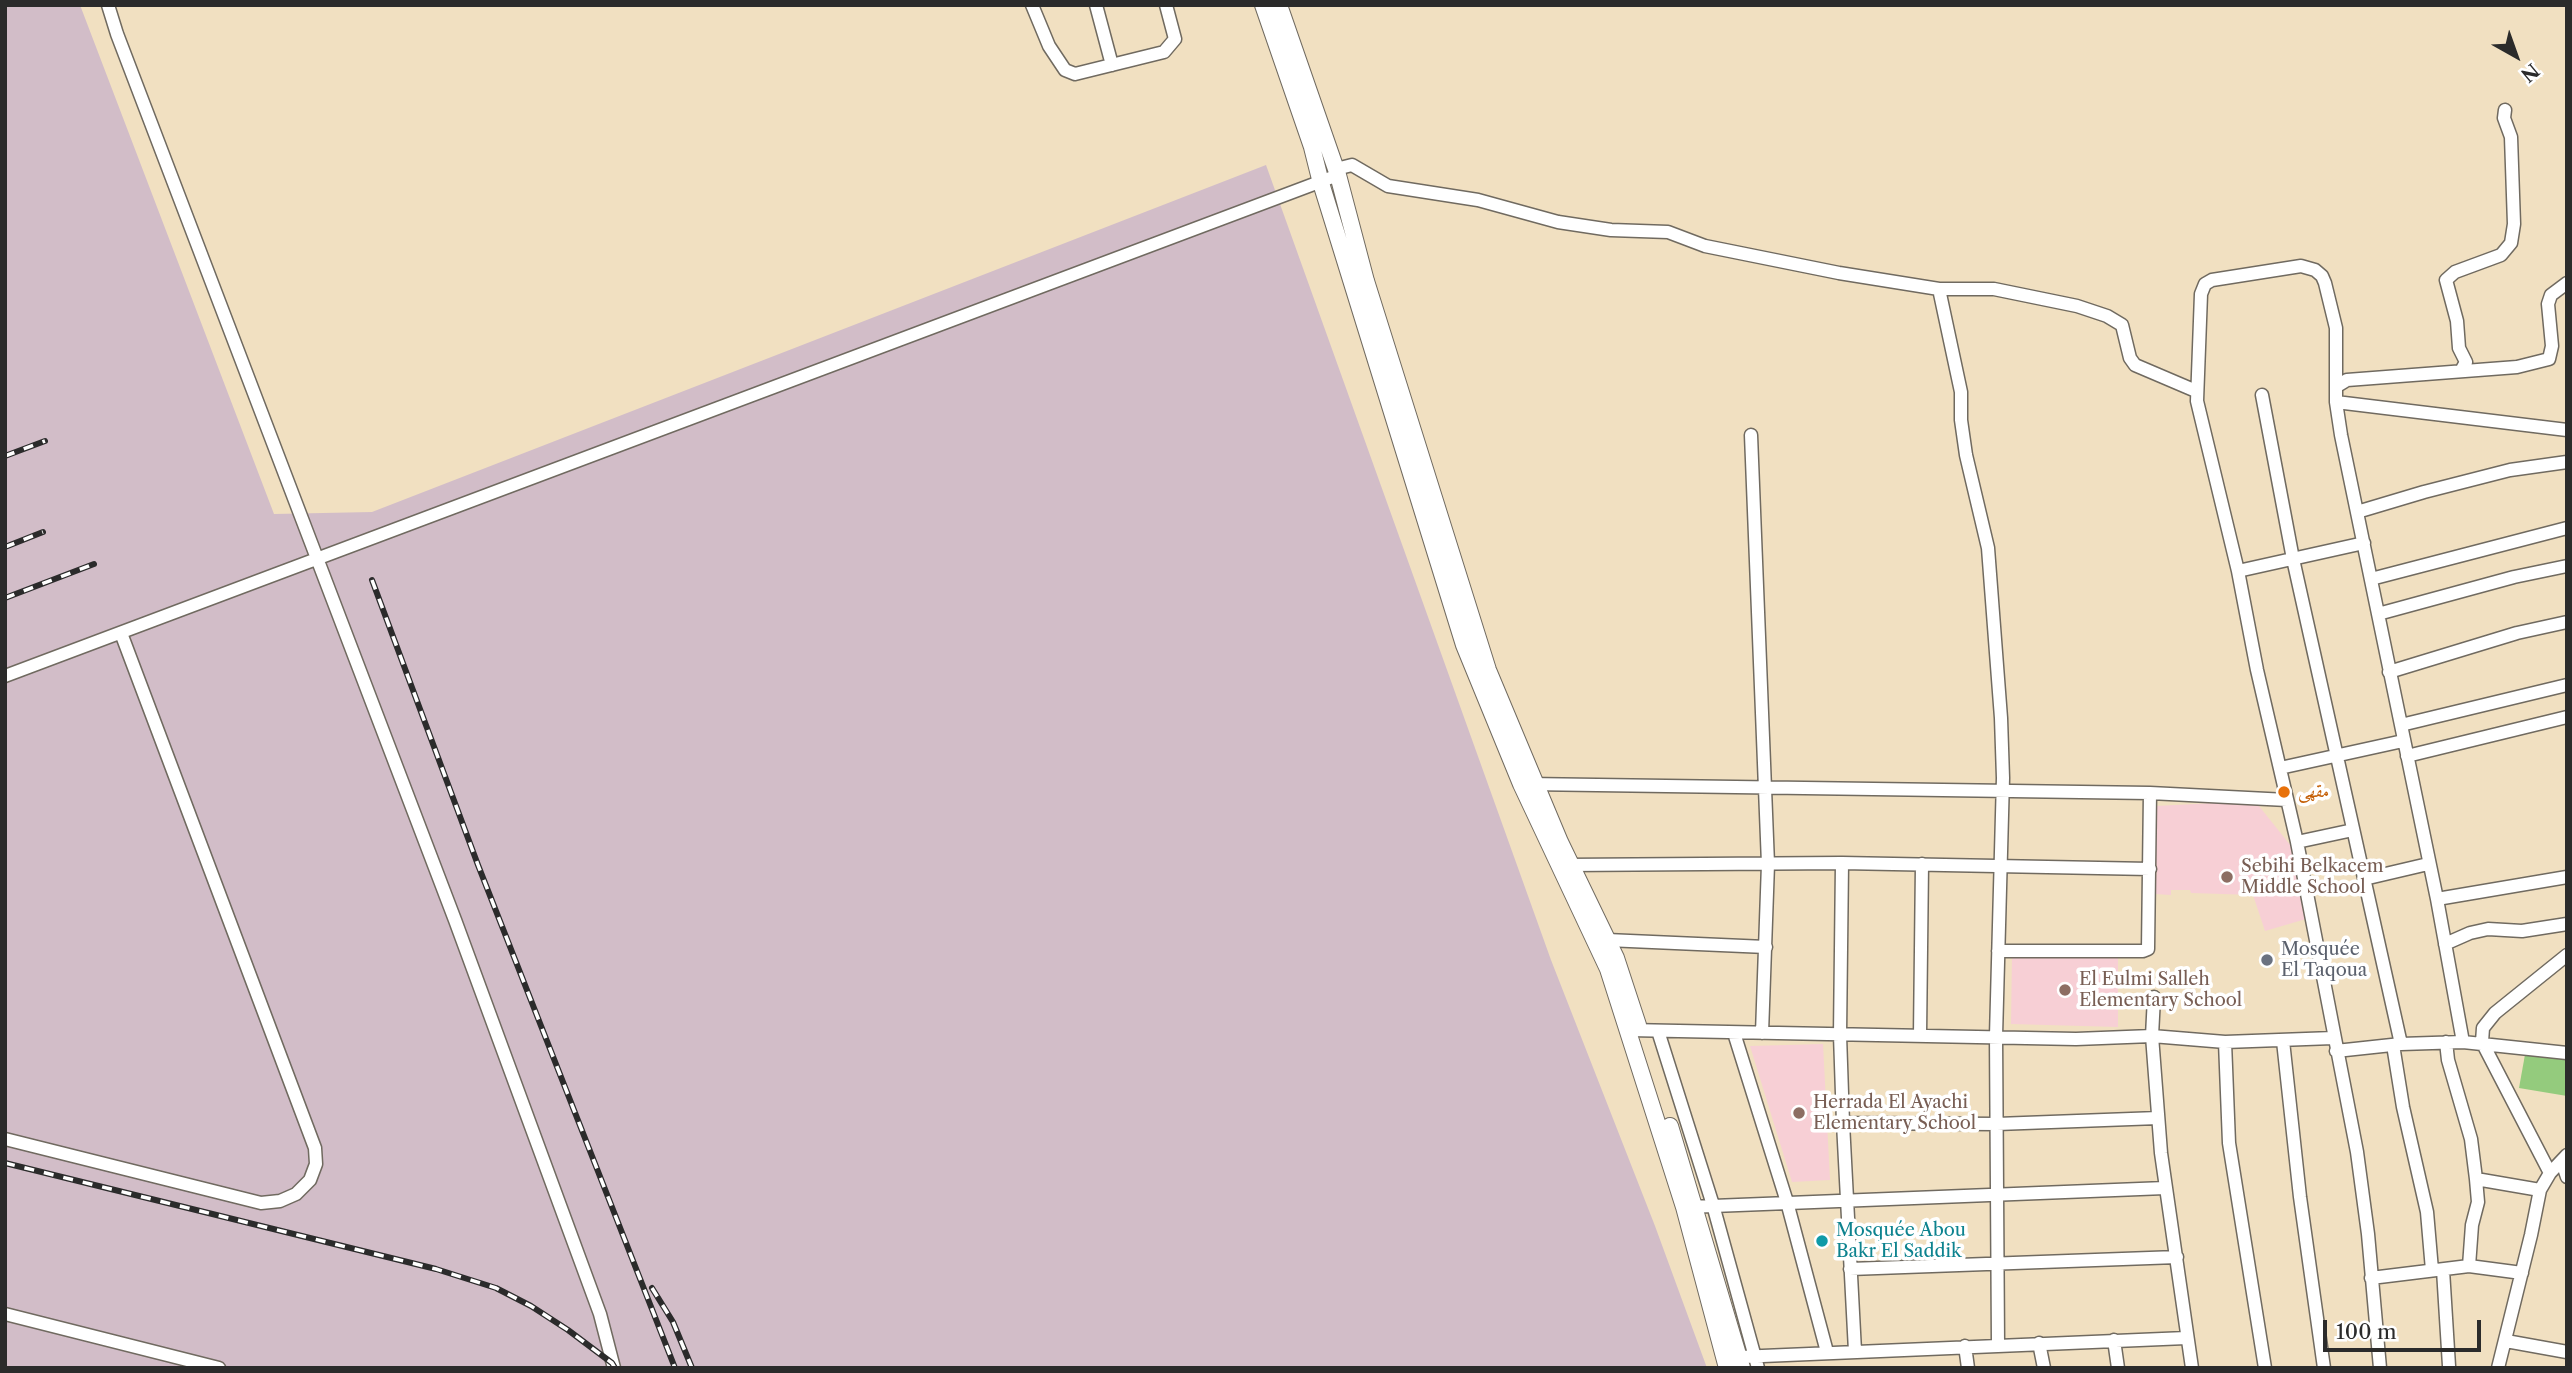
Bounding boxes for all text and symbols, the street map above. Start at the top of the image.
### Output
north arrow [2481,21,2551,91]
text: N [2516,58,2544,87]
place label: مقهى [2298,781,2329,803]
marker: مقهى [2276,784,2292,800]
place label: Sebihi Belkacem Middle School [2241,856,2384,898]
marker: Sebihi Belkacem Middle School [2219,869,2235,885]
place label: Mosquée El Taqoua [2281,939,2367,982]
marker: Mosquée El Taqoua [2259,952,2275,968]
place label: El Eulmi Salleh Elementary School [2079,969,2242,1012]
marker: El Eulmi Salleh Elementary School [2057,982,2073,998]
place label: Herrada El Ayachi Elementary School [1813,1092,1976,1134]
marker: Herrada El Ayachi Elementary School [1791,1105,1807,1121]
place label: Mosquée Abou Bakr El Saddik [1836,1220,1966,1262]
marker: Mosquée Abou Bakr El Saddik [1814,1233,1830,1249]
scale bar [2327,1306,2484,1350]
text: 100 m [2336,1319,2397,1344]

